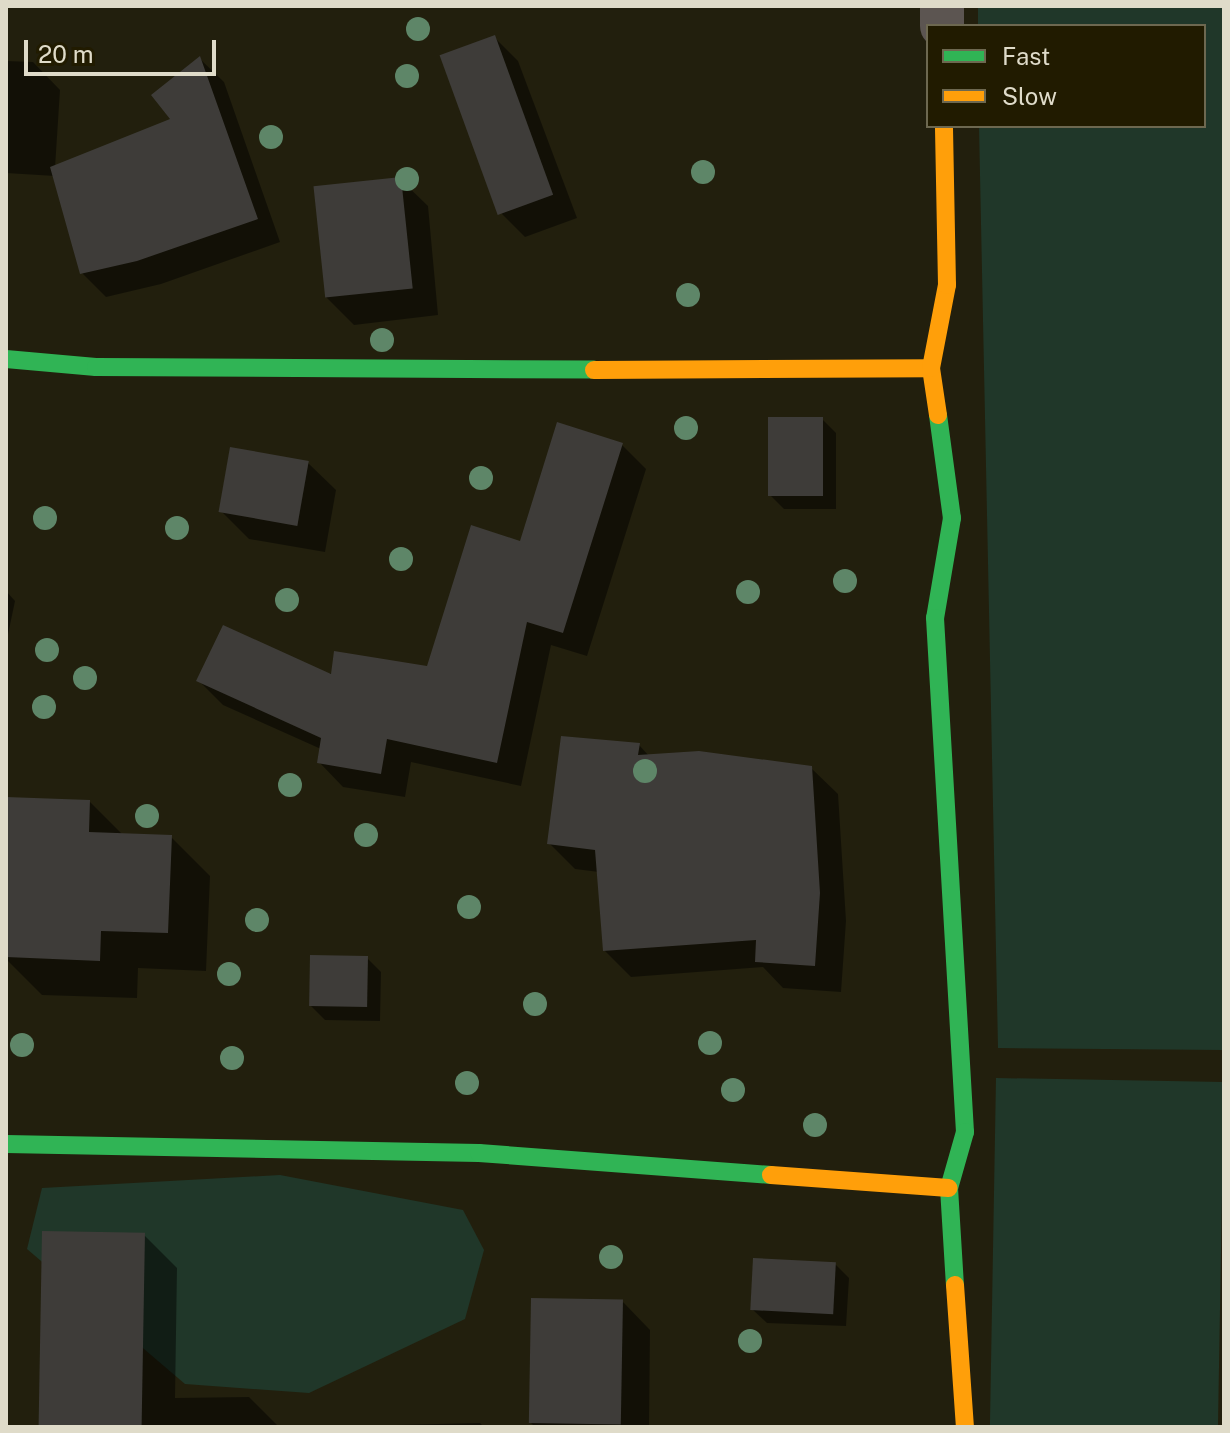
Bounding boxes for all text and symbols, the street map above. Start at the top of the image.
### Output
scale bar [28,24,220,74]
legend [926,24,1206,128]
text: 20 m [38,40,94,68]
text: Fast [1002,42,1050,70]
text: Slow [1002,82,1057,110]

